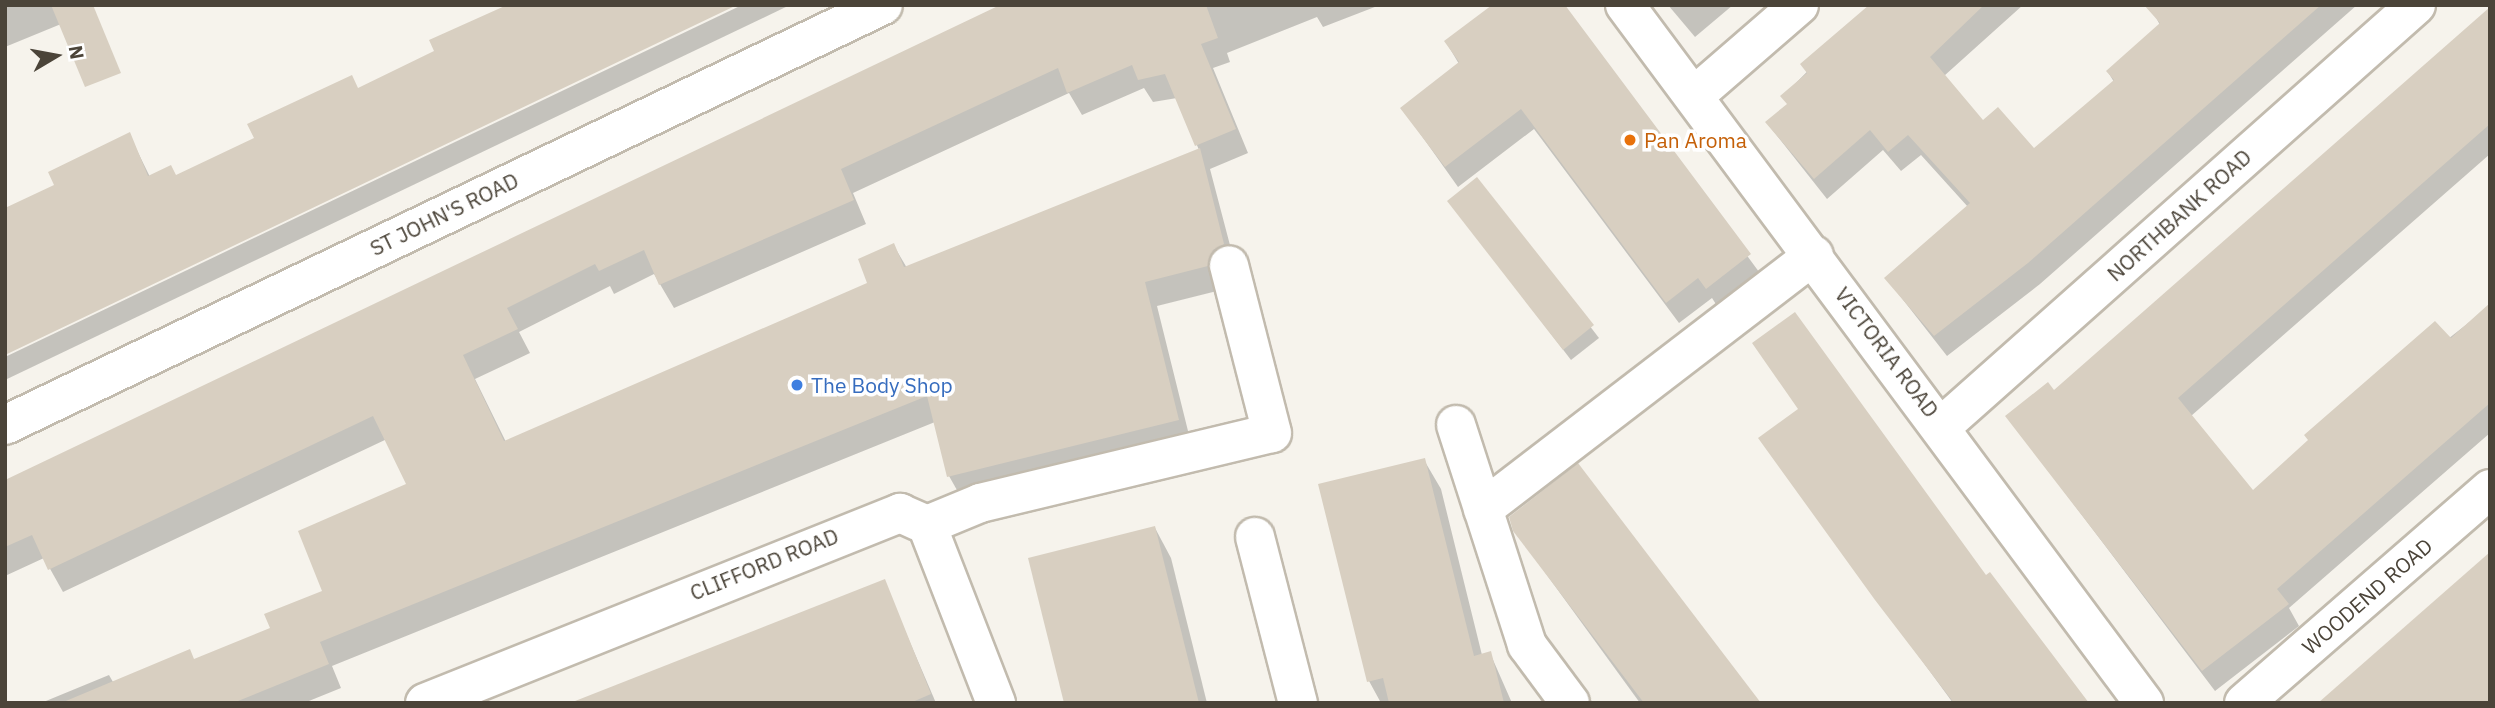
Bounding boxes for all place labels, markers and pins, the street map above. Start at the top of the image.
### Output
place label: Pan Aroma [1644,127,1747,153]
marker: Pan Aroma [1622,132,1638,148]
place label: The Body Shop [811,372,953,398]
marker: The Body Shop [789,377,805,393]

